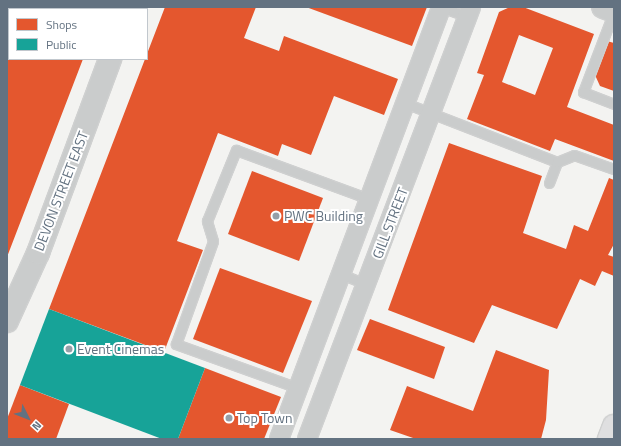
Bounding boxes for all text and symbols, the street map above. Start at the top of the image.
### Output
legend [8,8,148,60]
text: Shops [46,15,77,34]
text: Public [46,35,76,54]
street label: DEVON STREET EAST [30,129,92,253]
street label: GILL STREET [369,185,411,261]
place label: PWC Building [284,208,363,224]
marker: PWC Building [271,211,281,221]
place label: Event Cinemas [77,341,164,357]
marker: Event Cinemas [64,344,74,354]
north arrow [8,398,48,438]
place label: Top Town [237,410,293,426]
marker: Top Town [224,413,234,423]
text: N [28,418,45,434]

